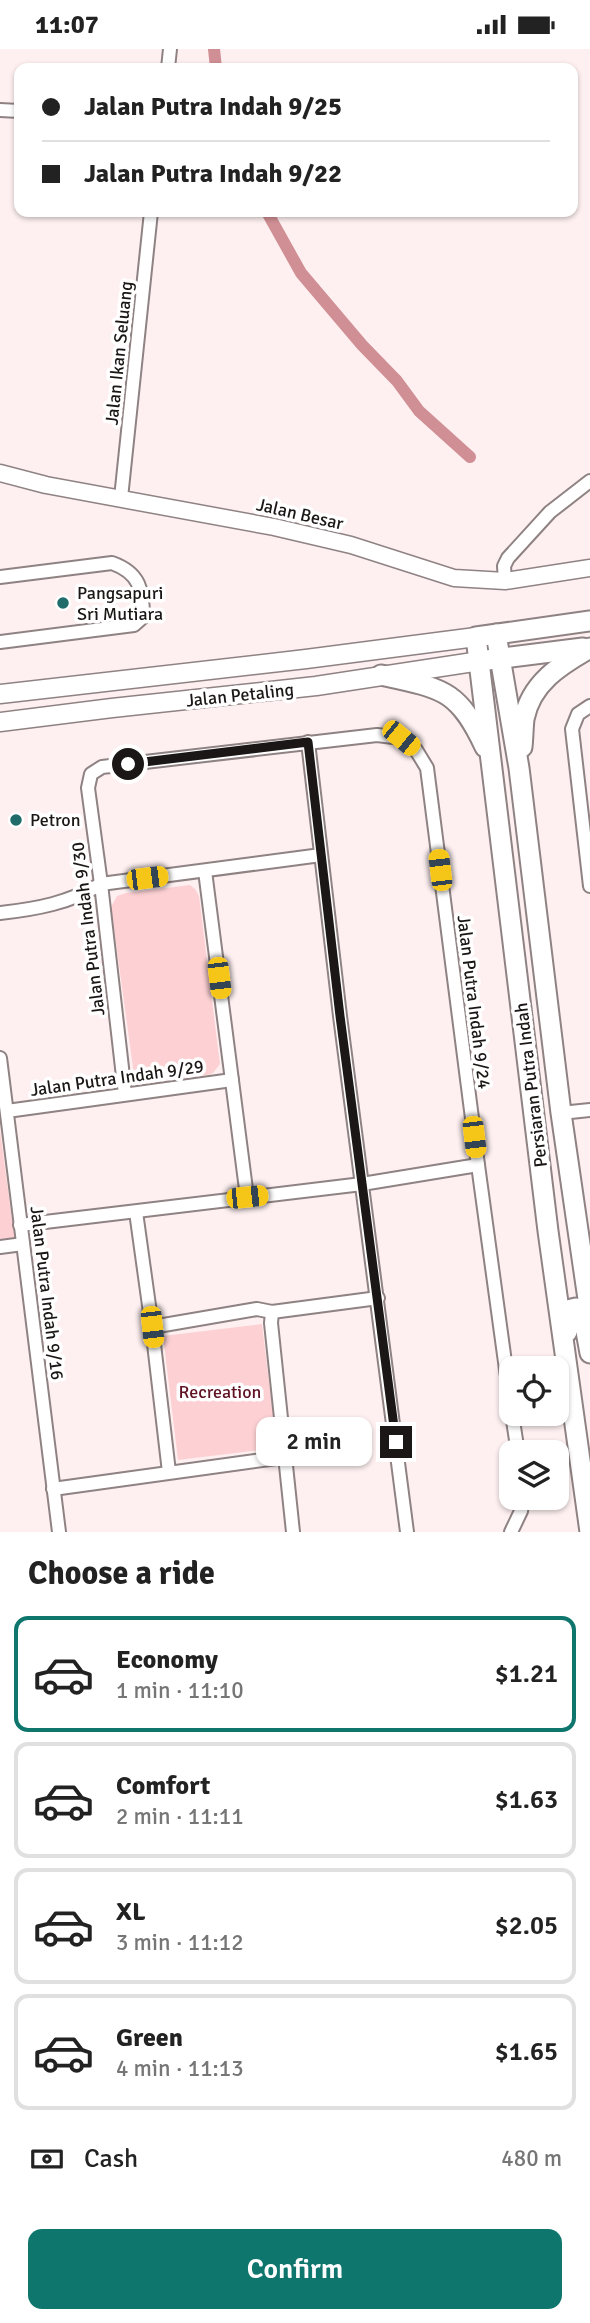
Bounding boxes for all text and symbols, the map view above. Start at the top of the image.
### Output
text: 11:07 [35,9,99,41]
text: Jalan Putra Indah 9/25 [84,91,342,123]
text: Jalan Putra Indah 9/22 [84,158,342,190]
street label: Jalan Ikan Seluang [101,280,137,426]
street label: Jalan Besar [254,493,346,535]
place label: Pangsapuri Sri Mutiara [77,582,163,625]
marker: Pangsapuri Sri Mutiara [55,595,71,611]
street label: Jalan Petaling [185,678,295,712]
car [379,717,424,759]
route start [112,748,144,780]
place label: Petron [30,809,81,831]
marker: Petron [8,812,24,828]
street label: Jalan Putra Indah 9/30 [66,841,110,1017]
car [428,848,453,892]
car [125,865,170,891]
street label: Jalan Putra Indah 9/24 [452,914,496,1090]
car [207,956,232,1000]
street label: Persiaran Putra Indah [510,1001,552,1169]
street label: Jalan Putra Indah 9/29 [29,1055,205,1101]
car [462,1115,487,1159]
car [226,1184,269,1210]
street label: Jalan Putra Indah 9/16 [25,1205,69,1381]
car [140,1305,165,1349]
map controls [499,1356,569,1510]
button: locate [499,1356,569,1426]
park label: Recreation [179,1381,261,1403]
callout: 2 min [256,1417,372,1467]
route end [380,1426,412,1458]
text: 2 min [286,1427,342,1456]
button: layers [499,1440,569,1510]
text: Choose a ride [28,1554,215,1593]
icon: car [32,1643,95,1706]
text: Economy [116,1644,218,1676]
text: $1.21 [495,1658,558,1690]
text: 1 min · 11:10 [116,1676,244,1705]
icon: car [32,1769,95,1832]
text: Comfort [116,1770,210,1802]
text: $1.63 [495,1784,558,1816]
text: 2 min · 11:11 [116,1802,244,1831]
icon: car [32,1895,95,1958]
text: XL [116,1896,146,1928]
text: $2.05 [495,1910,558,1942]
text: 3 min · 11:12 [116,1928,244,1957]
icon: car [32,2021,95,2084]
text: Green [116,2022,183,2054]
text: $1.65 [495,2036,558,2068]
text: 4 min · 11:13 [116,2054,244,2083]
icon: cash [28,2140,66,2178]
text: Cash [84,2143,138,2175]
text: 480 m [501,2144,562,2173]
button: Confirm [28,2229,562,2309]

